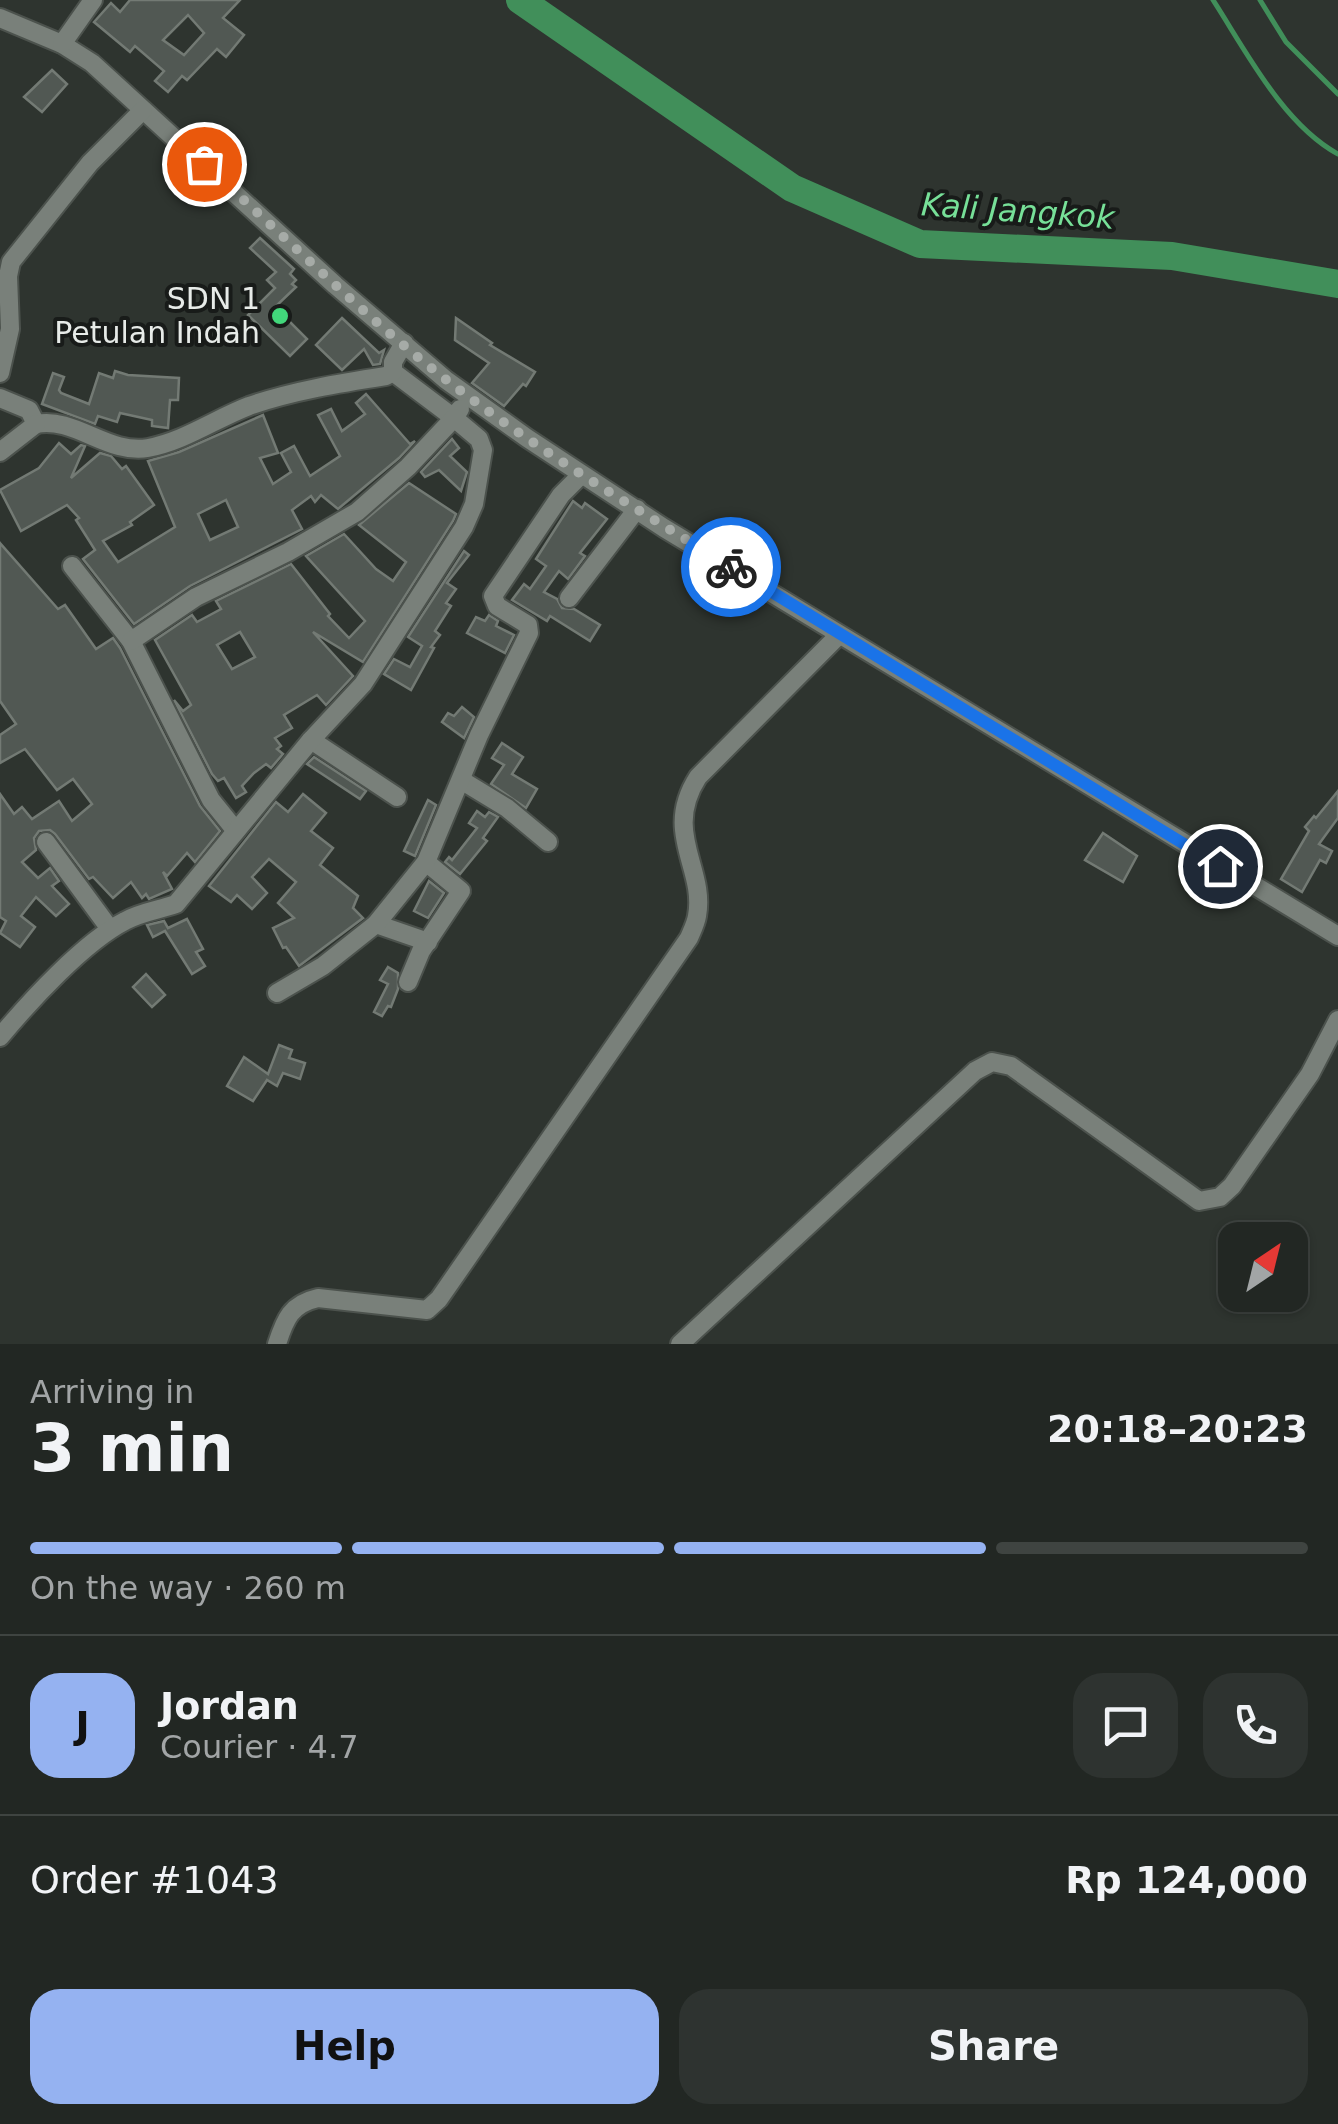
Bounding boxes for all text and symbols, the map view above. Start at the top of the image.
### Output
pin [162,122,247,207]
icon: bag [177,137,232,192]
water label: Kali Jangkok [920,185,1117,237]
place label: SDN 1 Petulan Indah [54,281,260,350]
marker: SDN 1 Petulan Indah [269,305,291,327]
courier [681,517,781,617]
icon: bike [704,540,759,595]
pin [1178,824,1263,909]
icon: home [1193,839,1248,894]
north arrow [1218,1222,1308,1312]
map controls [1218,1222,1308,1312]
text: Arriving in [30,1373,194,1411]
text: 20:18–20:23 [1047,1407,1308,1451]
text: 3 min [30,1411,234,1486]
text: On the way · 260 m [30,1569,346,1607]
button: chat [1073,1673,1178,1778]
button: phone [1203,1673,1308,1778]
text: Jordan [160,1684,299,1728]
text: J [75,1703,90,1747]
text: Courier · 4.7 [160,1728,359,1766]
text: Order #1043 [30,1858,279,1902]
text: Rp 124,000 [1065,1858,1308,1902]
button: Help [30,1989,659,2104]
button: Share [679,1989,1308,2104]

